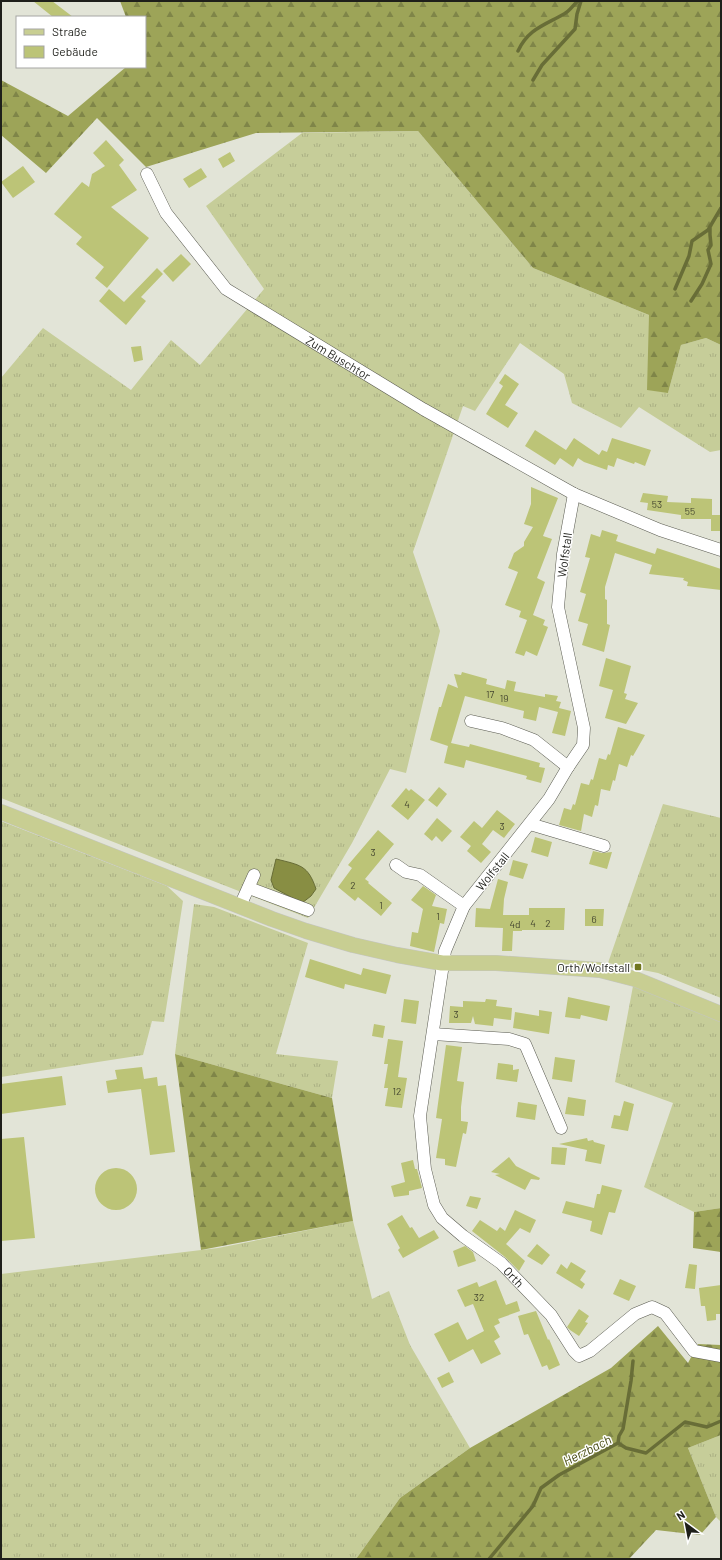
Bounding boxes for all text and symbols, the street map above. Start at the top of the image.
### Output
legend [16,16,146,68]
text: Straße [52,24,87,38]
text: Gebäude [52,44,98,58]
street label: Zum Buschtor [304,333,374,383]
house number: 53 [652,498,662,510]
house number: 55 [685,505,695,517]
street label: Wolfstall [554,532,574,578]
house number: 17 [486,688,494,700]
house number: 19 [500,692,508,704]
house number: 4 [404,798,410,810]
house number: 3 [499,820,505,832]
house number: 3 [370,846,376,858]
street label: Wolfstall [472,849,512,893]
house number: 2 [350,879,356,891]
house number: 1 [379,899,383,911]
house number: 1 [436,910,440,922]
house number: 6 [591,913,597,925]
house number: 4 [530,917,536,929]
house number: 2 [545,917,551,929]
house number: 4d [510,918,520,930]
place label: Orth/Wolfstall [557,960,630,974]
marker: Orth/Wolfstall [633,962,643,972]
house number: 3 [453,1008,459,1020]
house number: 12 [393,1085,401,1097]
street label: Orth [501,1264,527,1290]
house number: 32 [474,1291,484,1303]
water label: Herzbach [560,1431,614,1469]
north arrow [666,1504,706,1544]
text: N [674,1508,687,1523]

